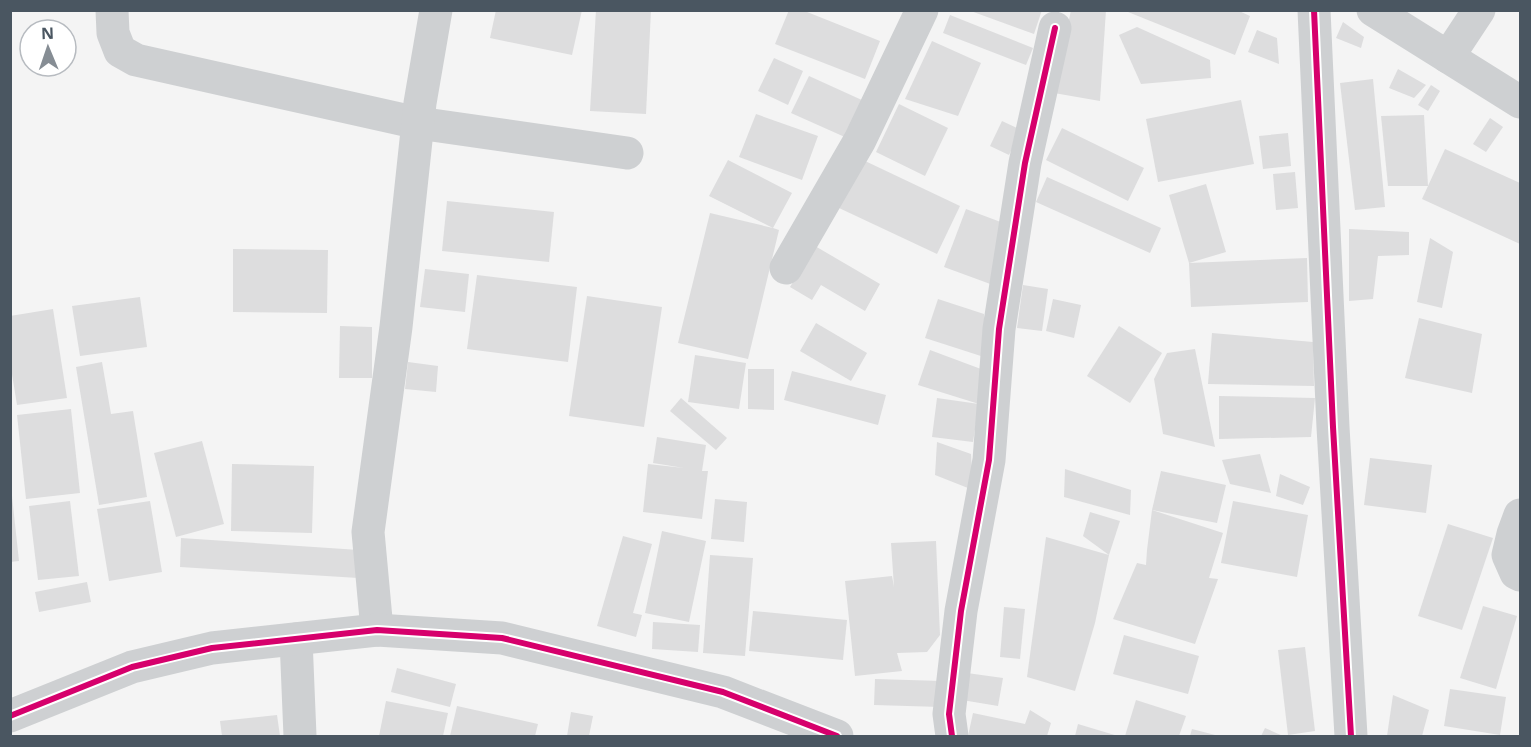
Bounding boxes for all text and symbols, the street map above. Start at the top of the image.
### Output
north arrow [18,18,78,78]
text: N [41,22,54,44]

